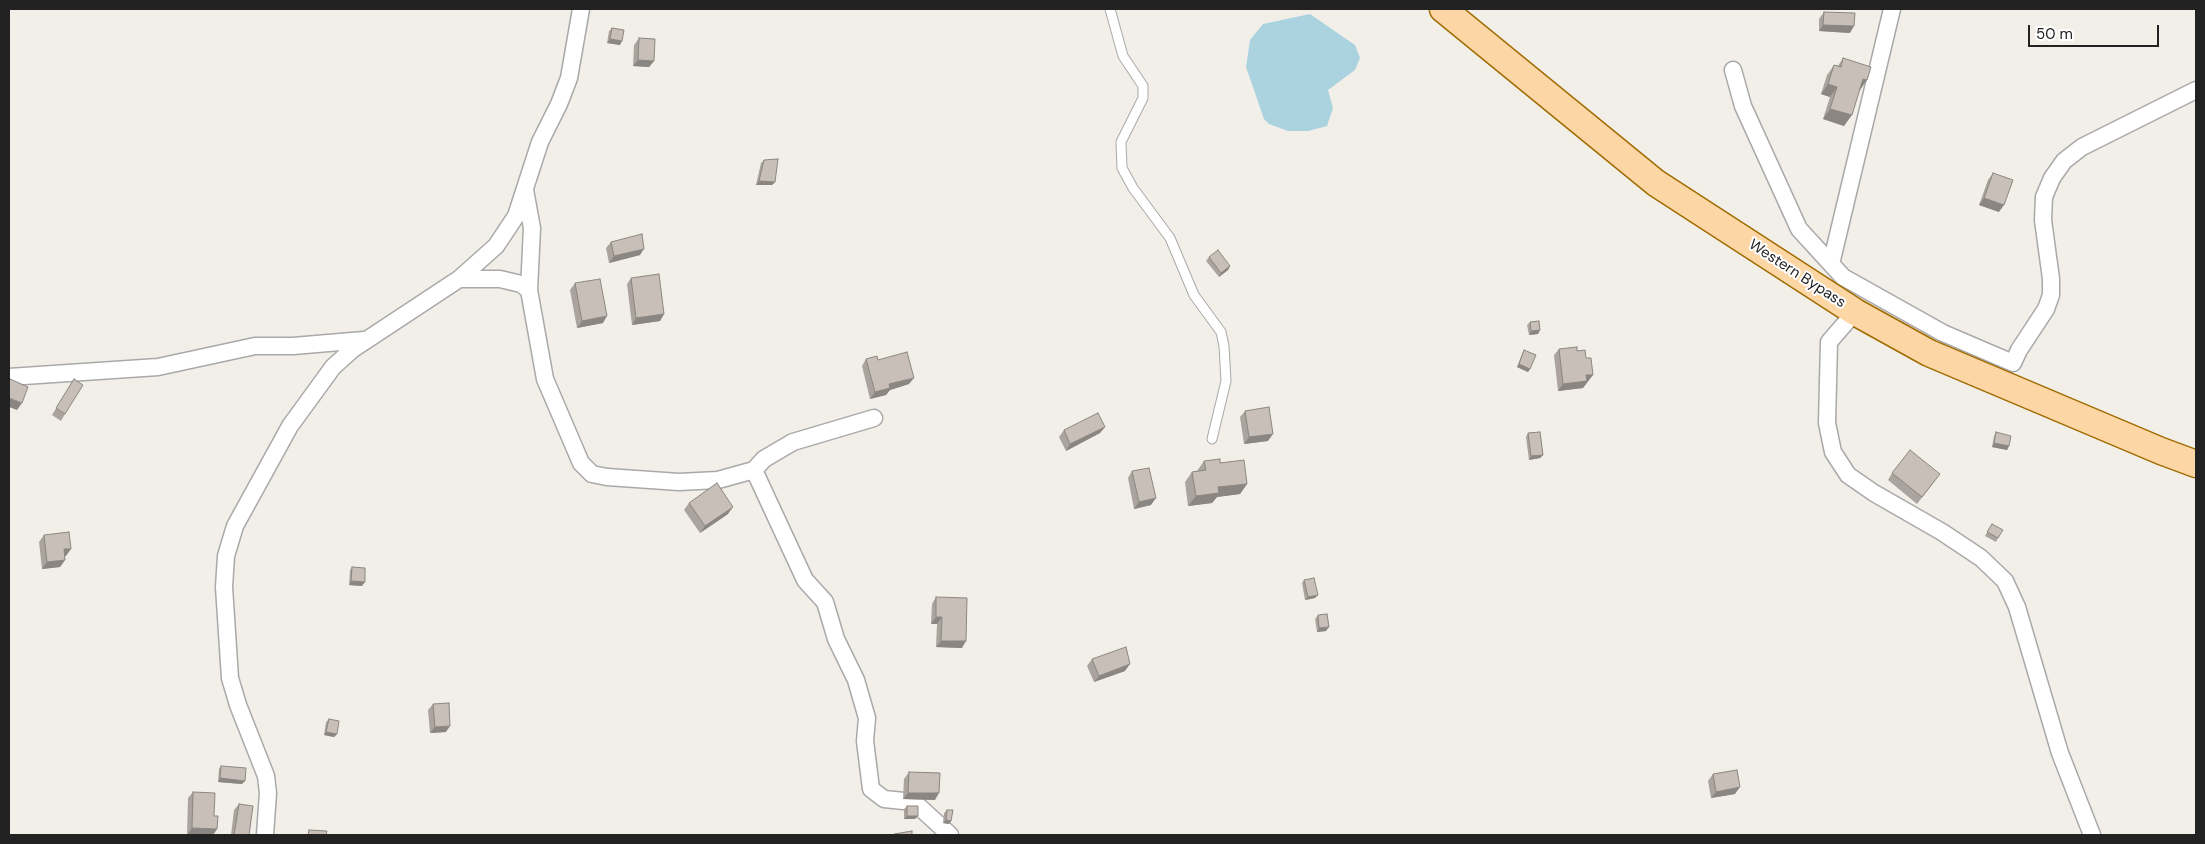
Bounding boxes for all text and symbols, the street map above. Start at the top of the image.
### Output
scale bar [2030,15,2161,47]
text: 50 m [2036,24,2073,44]
street label: Western Bypass [1745,236,1849,312]

